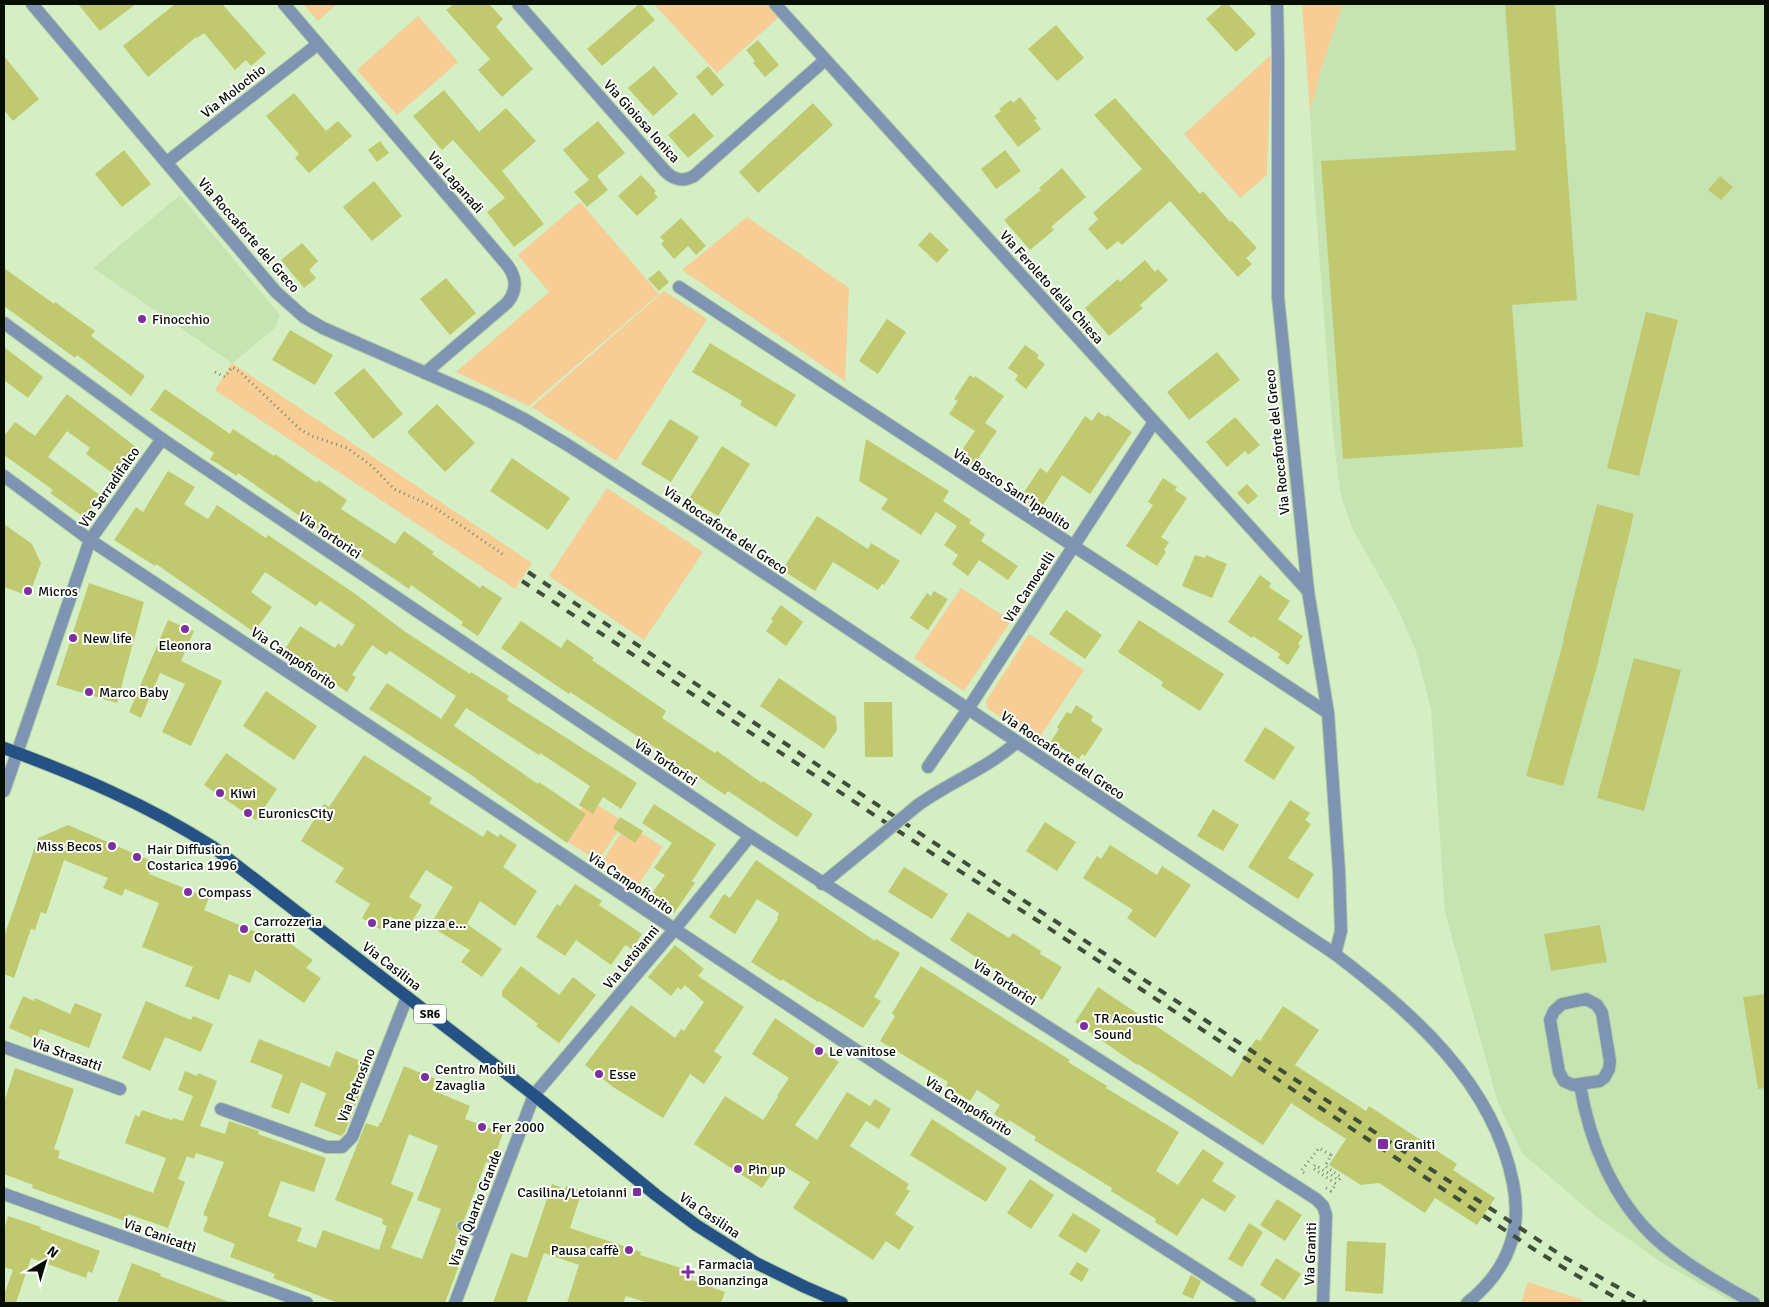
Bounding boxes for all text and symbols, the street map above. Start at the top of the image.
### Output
street label: Via Molochio [198,61,269,122]
street label: Via Gioiosa Ionica [600,76,683,166]
street label: Via Laganadi [424,148,487,217]
street label: Via Roccaforte del Greco [194,175,303,296]
street label: Via Feroleto della Chiesa [996,227,1107,348]
place label: Finocchio [152,311,210,328]
marker: Finocchio [136,313,148,325]
street label: Via Roccaforte del Greco [1261,368,1294,516]
street label: Via Serradifalco [75,444,144,531]
street label: Via Bosco Sant'Ippolito [950,445,1074,534]
street label: Via Roccaforte del Greco [660,482,791,578]
street label: Via Tortorici [295,508,364,563]
street label: Via Camocelli [1000,549,1059,626]
place label: Micros [38,583,78,600]
marker: Micros [22,585,34,597]
marker: Eleonora [179,623,191,635]
street label: Via Campofiorito [248,623,340,693]
place label: New life [83,630,132,647]
marker: New life [67,632,79,644]
place label: Eleonora [158,637,212,654]
place label: Marco Baby [99,684,169,701]
marker: Marco Baby [83,686,95,698]
street label: Via Roccaforte del Greco [997,707,1128,803]
street label: Via Tortorici [631,735,700,790]
place label: Kiwi [230,785,256,802]
marker: Kiwi [214,787,226,799]
place label: EuronicsCity [258,805,334,822]
marker: EuronicsCity [242,807,254,819]
place label: Miss Becos [36,838,102,855]
marker: Miss Becos [106,840,118,852]
place label: Hair Diffusion Costarica 1996 [147,841,237,874]
street label: Via Campofiorito [585,848,677,918]
marker: Hair Diffusion Costarica 1996 [131,851,143,863]
place label: Compass [198,884,252,901]
marker: Compass [182,886,194,898]
place label: Carrozzeria Coratti [254,913,322,946]
place label: Pane pizza e... [382,915,466,932]
marker: Pane pizza e... [366,917,378,929]
street label: Via Letoianni [600,922,663,993]
marker: Carrozzeria Coratti [238,923,250,935]
street label: Via Casilina [359,938,425,995]
street label: Via Tortorici [970,956,1040,1009]
road number: SR6 [414,1004,446,1024]
place label: TR Acoustic Sound [1094,1010,1164,1043]
marker: TR Acoustic Sound [1078,1020,1090,1032]
street label: Via Strasatti [29,1034,104,1075]
place label: Le vanitose [829,1043,896,1060]
marker: Le vanitose [813,1045,825,1057]
street label: Via Petrosino [334,1046,379,1125]
place label: Centro Mobili Zavaglia [435,1061,516,1094]
place label: Esse [609,1066,636,1083]
marker: Esse [593,1068,605,1080]
marker: Centro Mobili Zavaglia [419,1071,431,1083]
street label: Via Campofiorito [922,1073,1016,1140]
place label: Fer 2000 [492,1119,544,1136]
marker: Fer 2000 [476,1121,488,1133]
place label: Graniti [1394,1136,1435,1153]
marker: Graniti [1376,1137,1390,1151]
street label: Via di Quarto Grande [445,1147,506,1269]
place label: Pin up [748,1161,786,1178]
marker: Pin up [732,1163,744,1175]
place label: Casilina/Letoianni [517,1184,627,1201]
marker: Casilina/Letoianni [631,1186,643,1198]
street label: Via Casilina [676,1189,743,1242]
street label: Via Canicattì [121,1214,199,1256]
street label: Via Graniti [1301,1222,1320,1286]
north arrow [20,1237,70,1287]
text: N [44,1242,62,1262]
place label: Pausa caffè [551,1242,619,1259]
marker: Pausa caffè [623,1244,635,1256]
place label: Farmacia Bonanzinga [698,1256,768,1289]
marker: Farmacia Bonanzinga [682,1266,694,1278]

